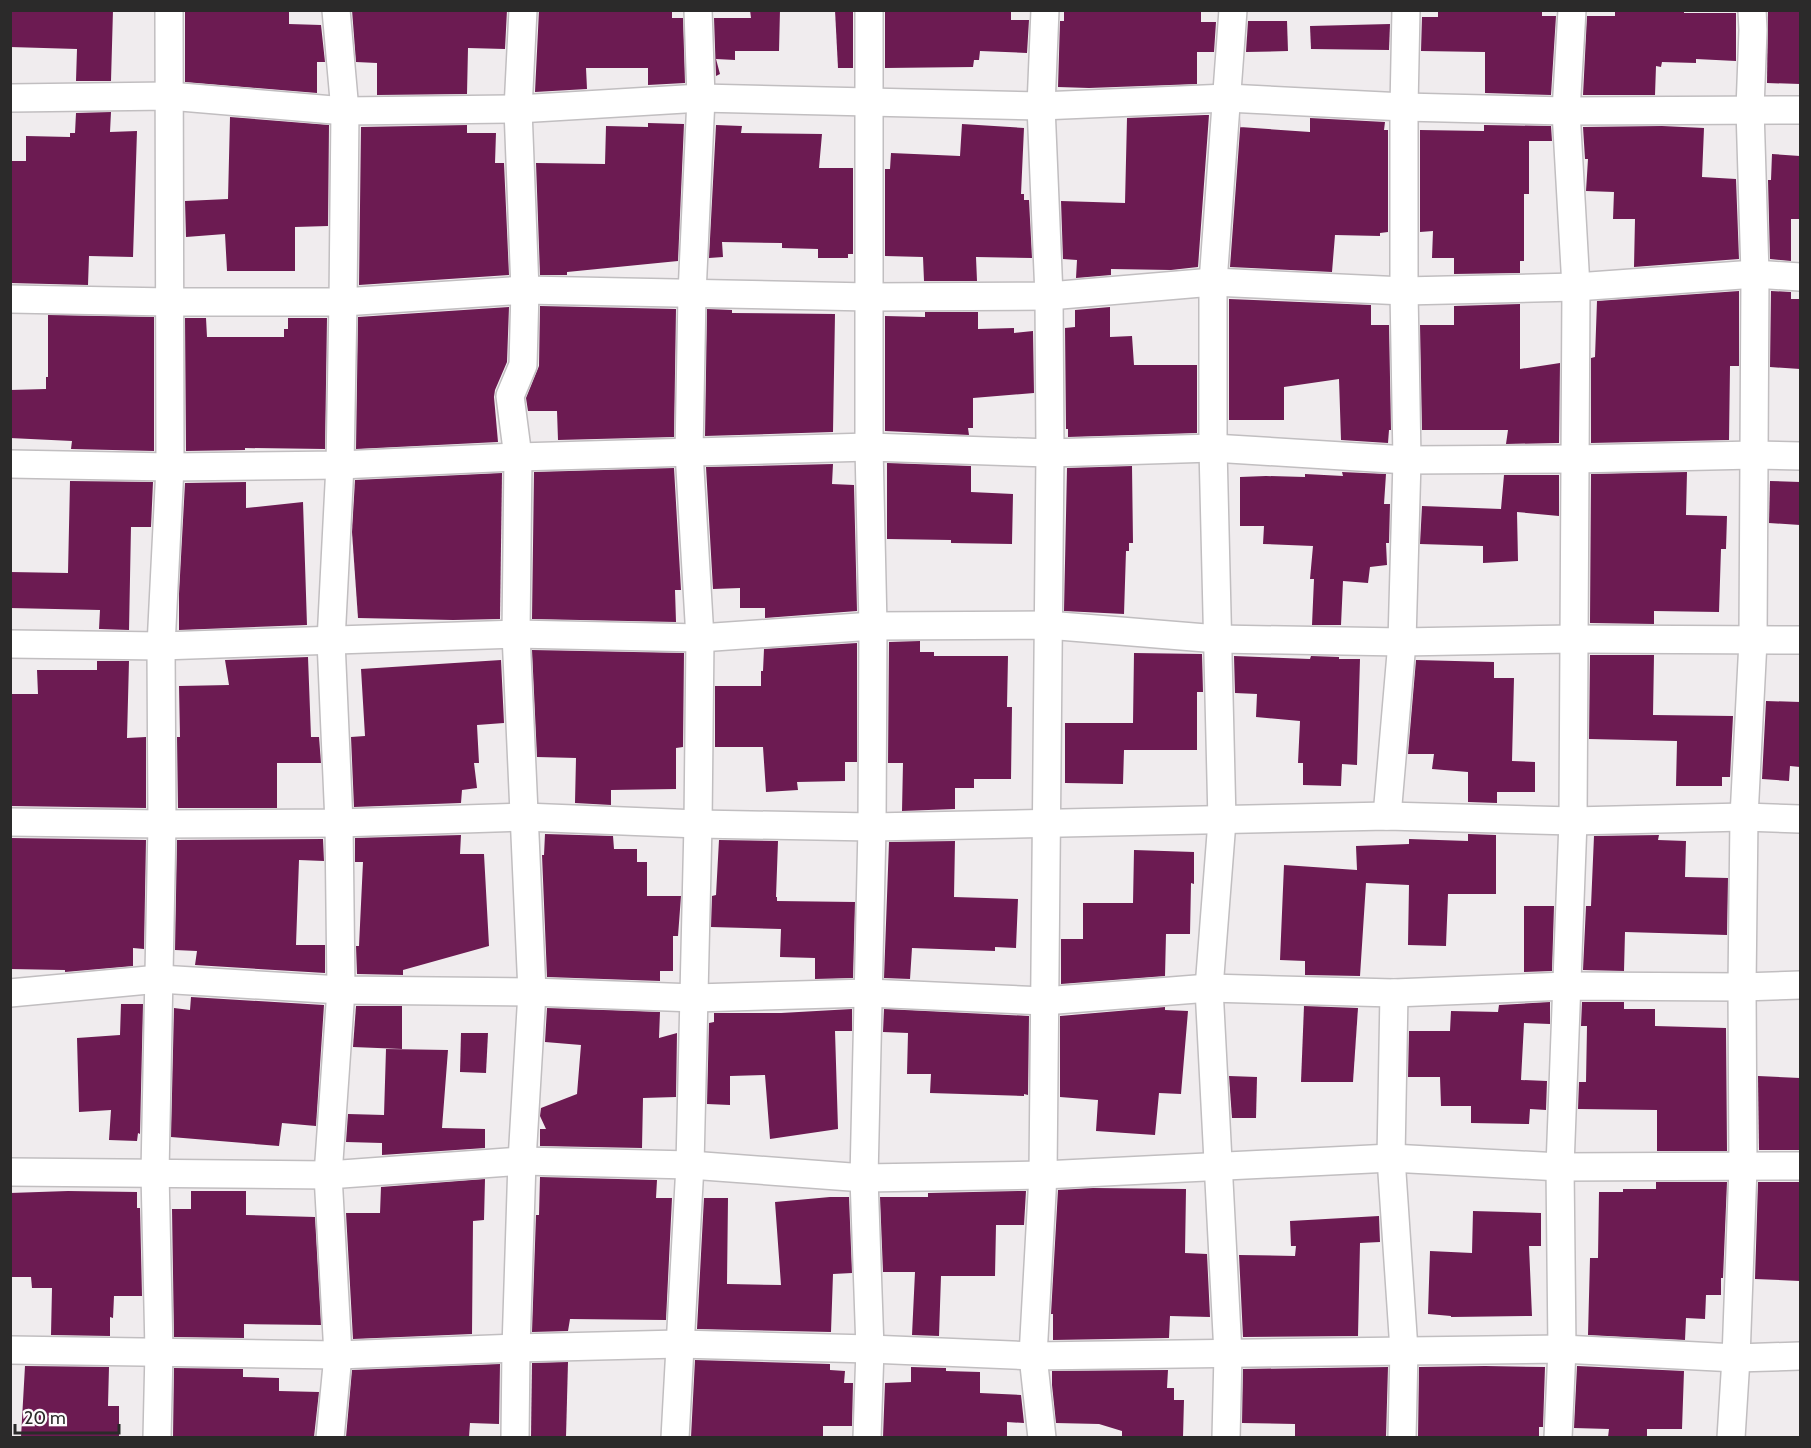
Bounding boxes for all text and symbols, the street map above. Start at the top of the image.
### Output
scale bar [15,1397,118,1435]
text: 20 m [24,1407,66,1429]

